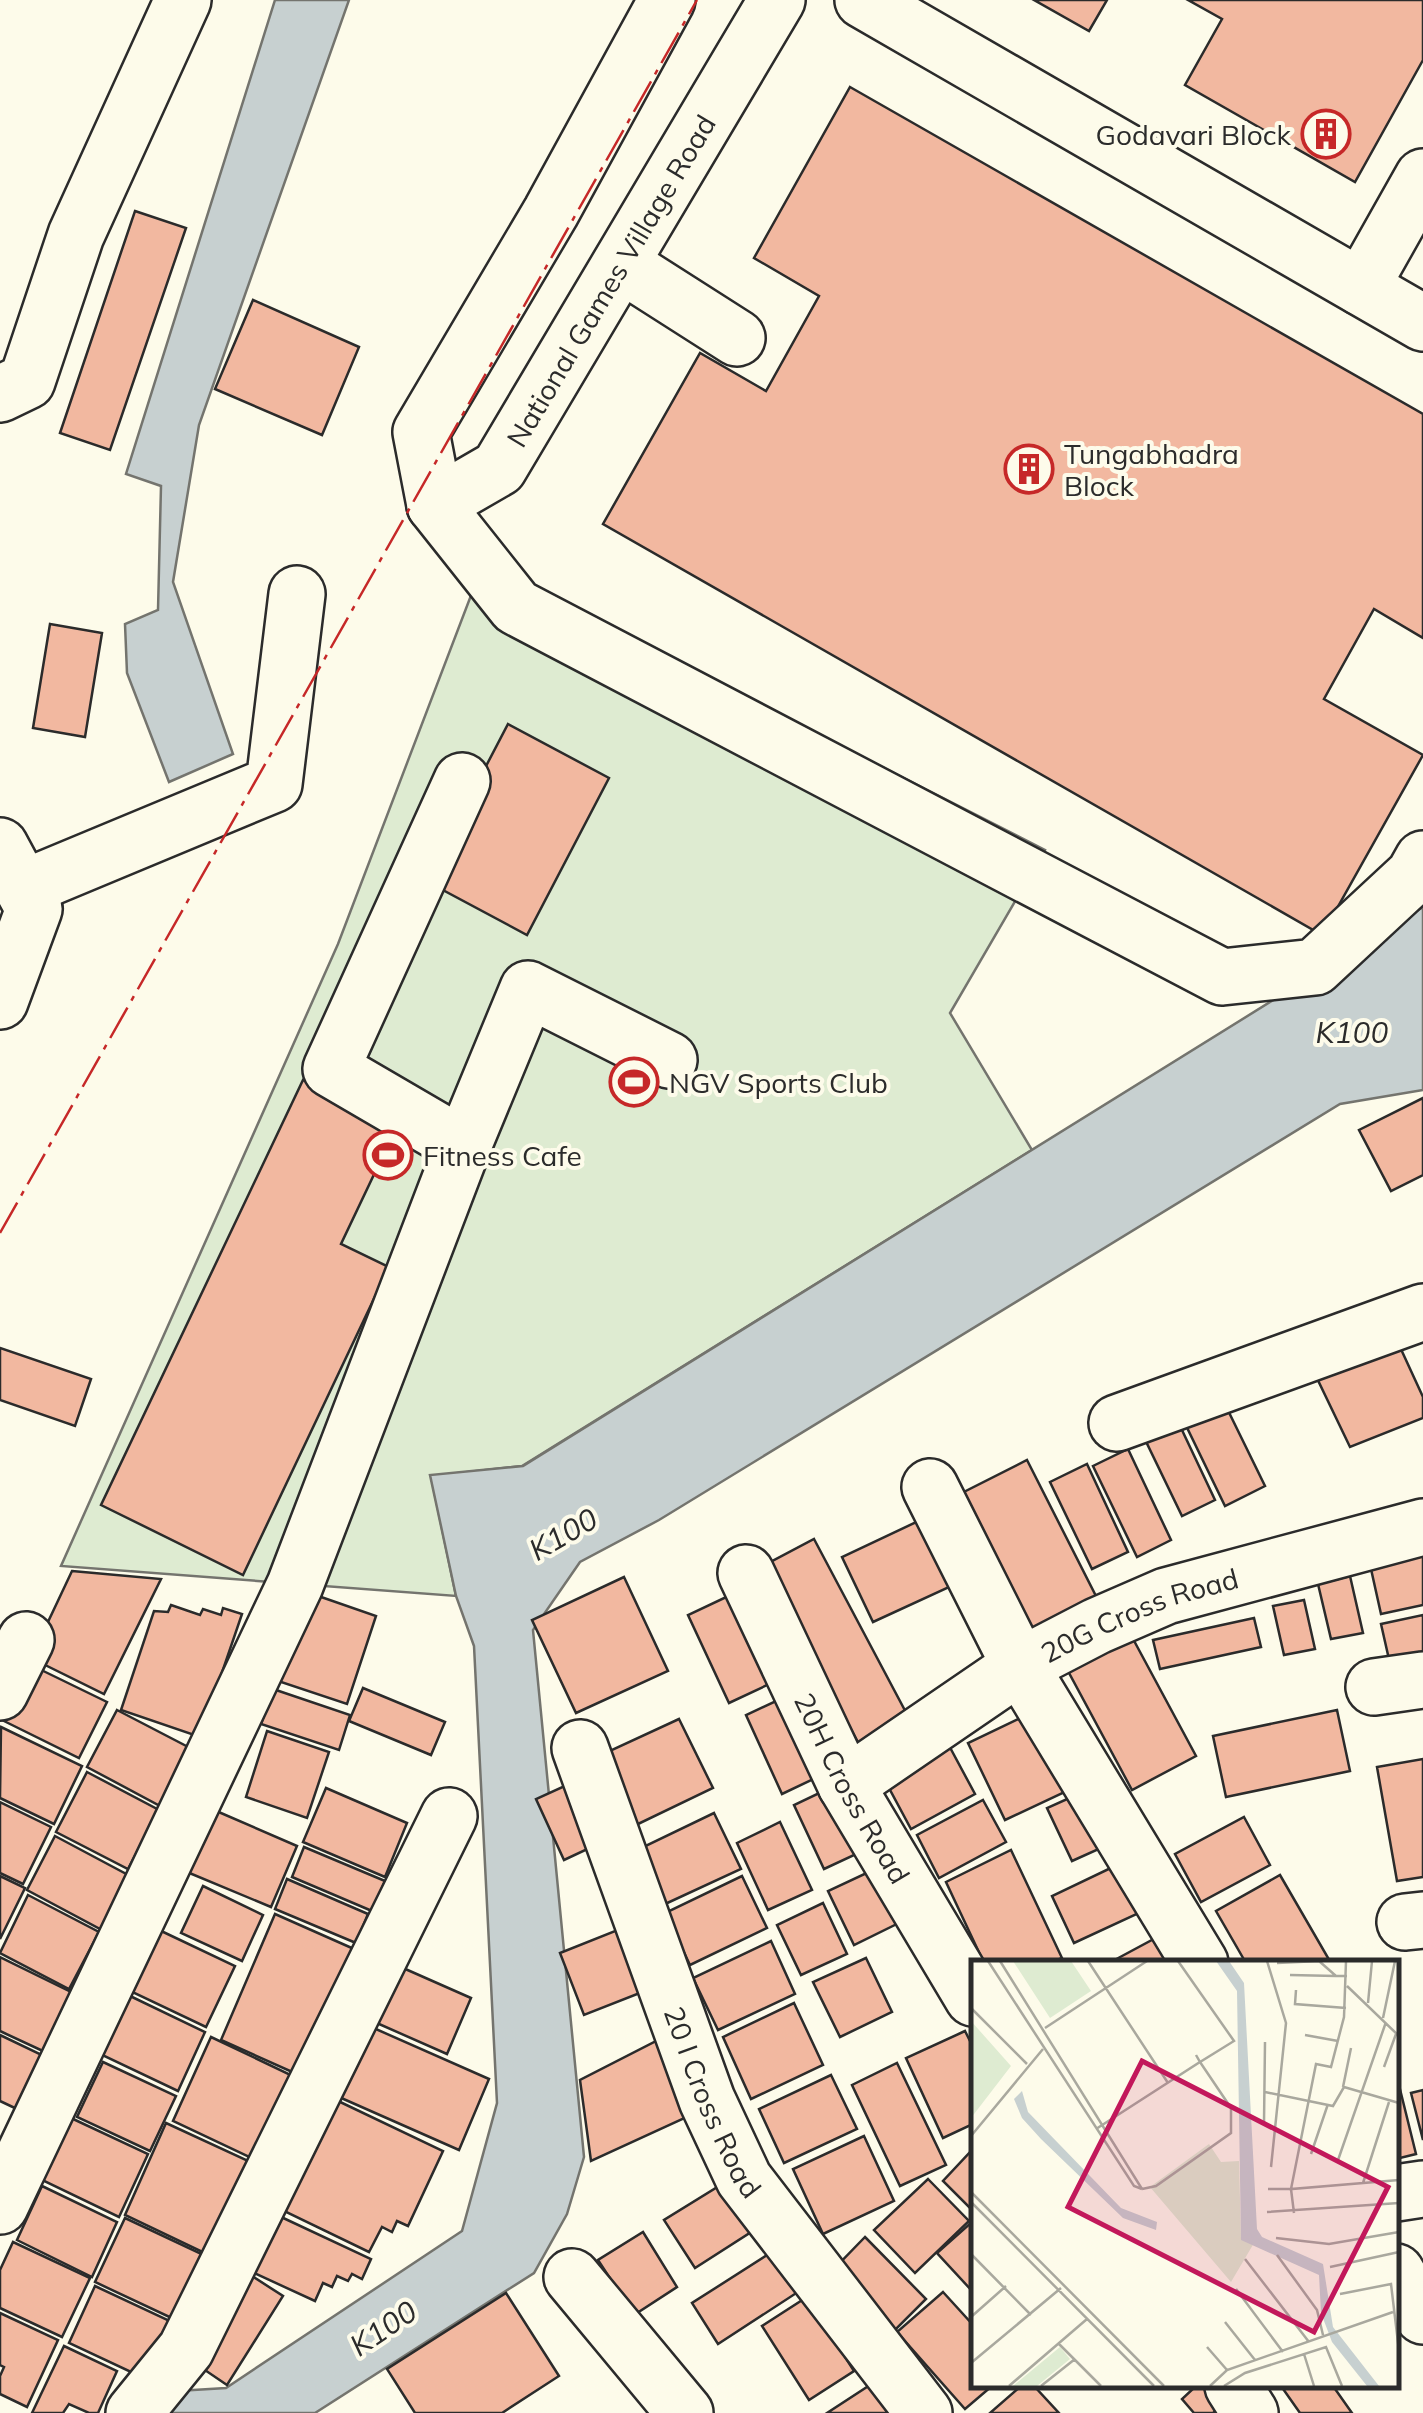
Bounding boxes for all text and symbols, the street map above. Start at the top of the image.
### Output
street label: National Games Village Road [498,108,723,453]
building icon: Godavari Block [1300,108,1352,160]
place label: Godavari Block [1096,117,1292,152]
place label: Tungabhadra Block [1064,436,1239,503]
building icon: Tungabhadra Block [1003,443,1055,495]
water label: K100 [1315,1013,1389,1051]
sports icon: NGV Sports Club [608,1056,660,1108]
place label: NGV Sports Club [669,1065,888,1100]
sports icon: Fitness Cafe [362,1129,414,1181]
place label: Fitness Cafe [423,1138,582,1173]
water label: K100 [522,1499,604,1569]
street label: 20G Cross Road [1035,1560,1242,1670]
street label: 20H Cross Road [787,1687,918,1890]
inset map [971,1960,1398,2388]
street label: 20 I Cross Road [657,2001,769,2205]
water label: K100 [342,2292,424,2364]

